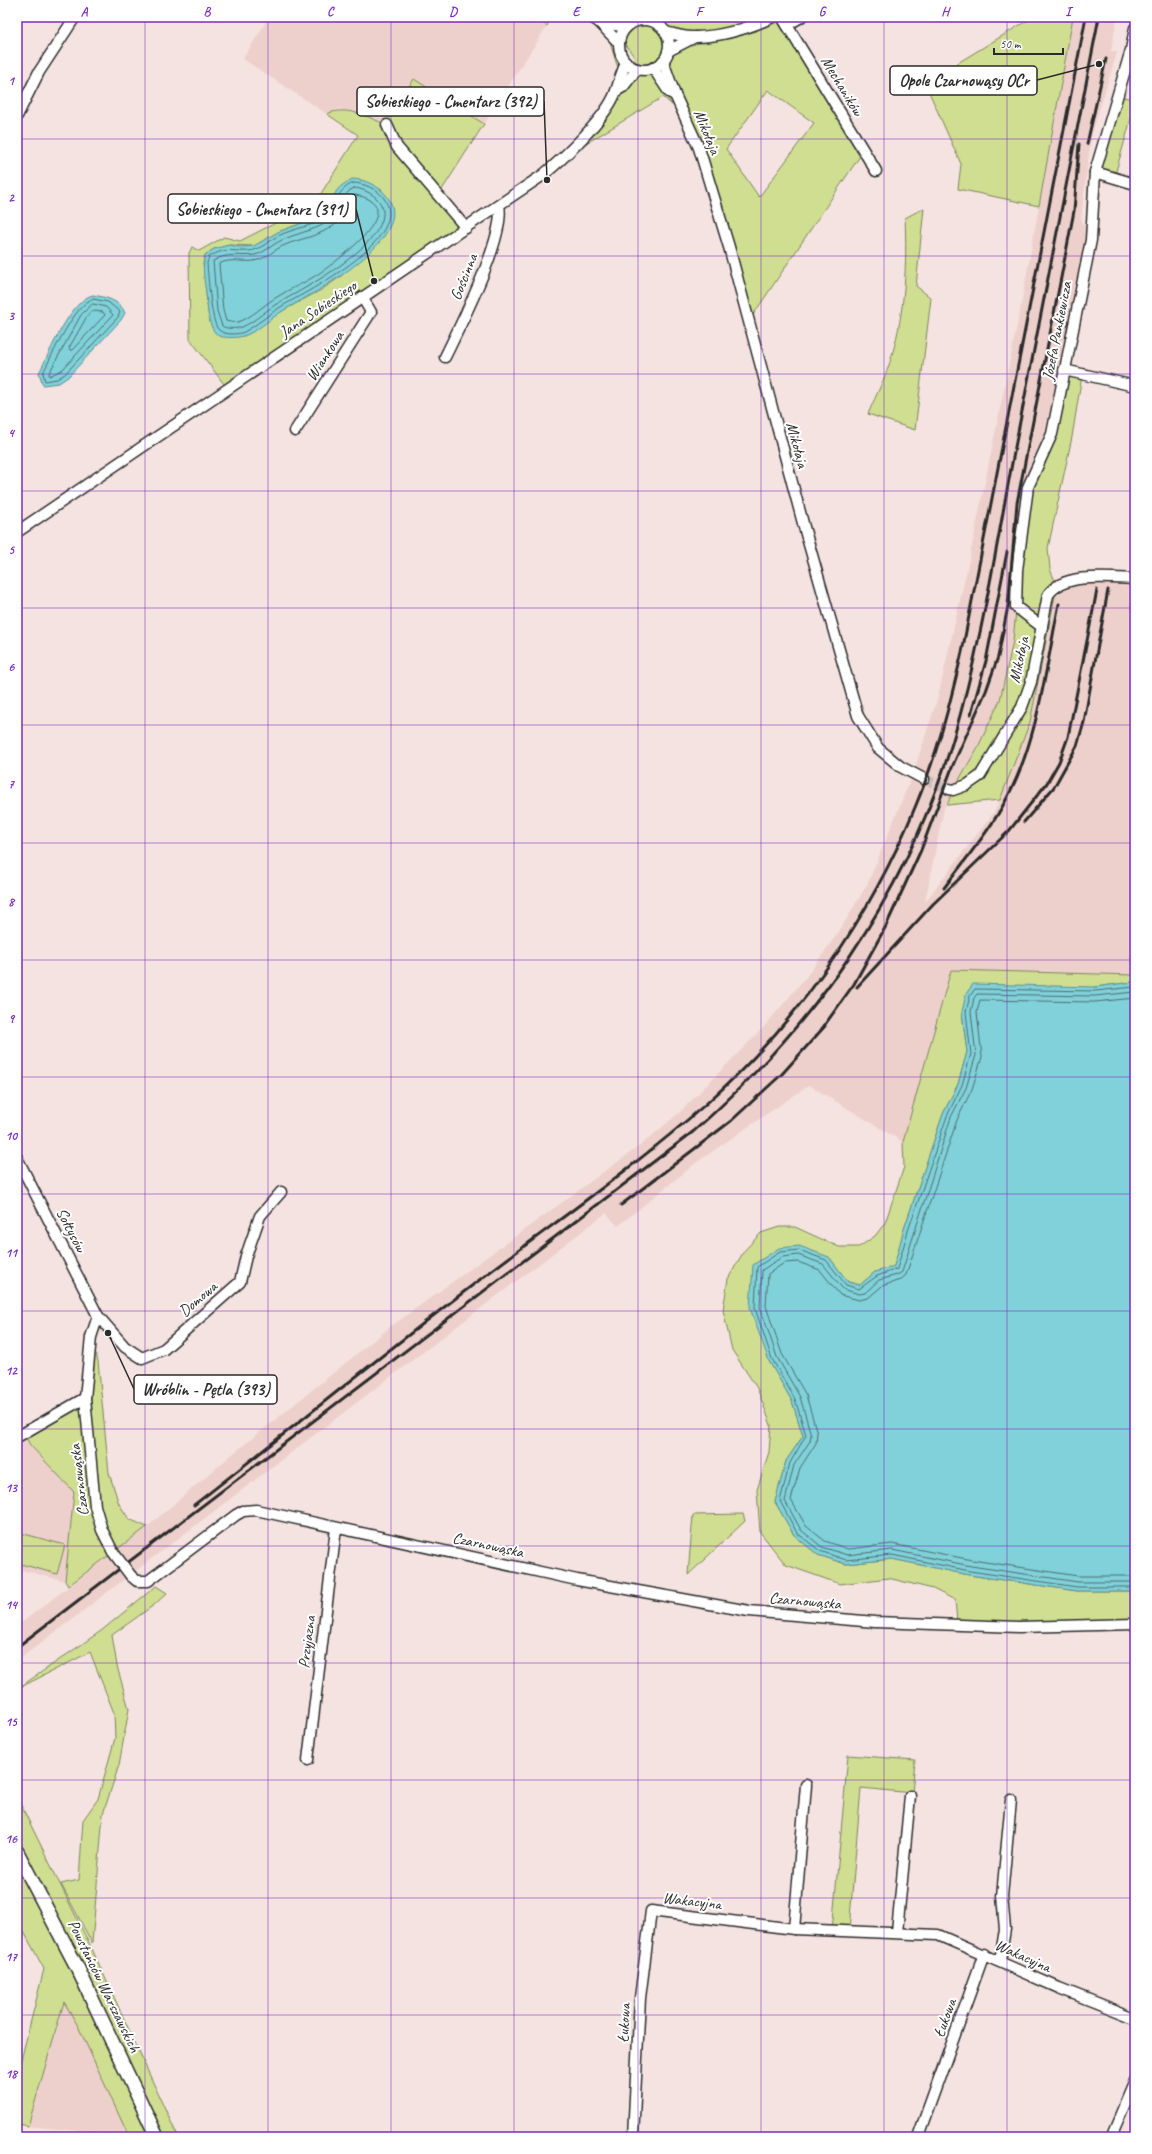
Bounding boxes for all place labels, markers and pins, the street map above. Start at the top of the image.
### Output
callout: Opole Czarnowąsy OCr [890,66,1037,95]
callout: Sobieskiego - Cmentarz (392) [357,87,544,116]
callout: Sobieskiego - Cmentarz (391) [168,194,356,223]
callout: Wróblin - Pętla (393) [134,1375,277,1404]

